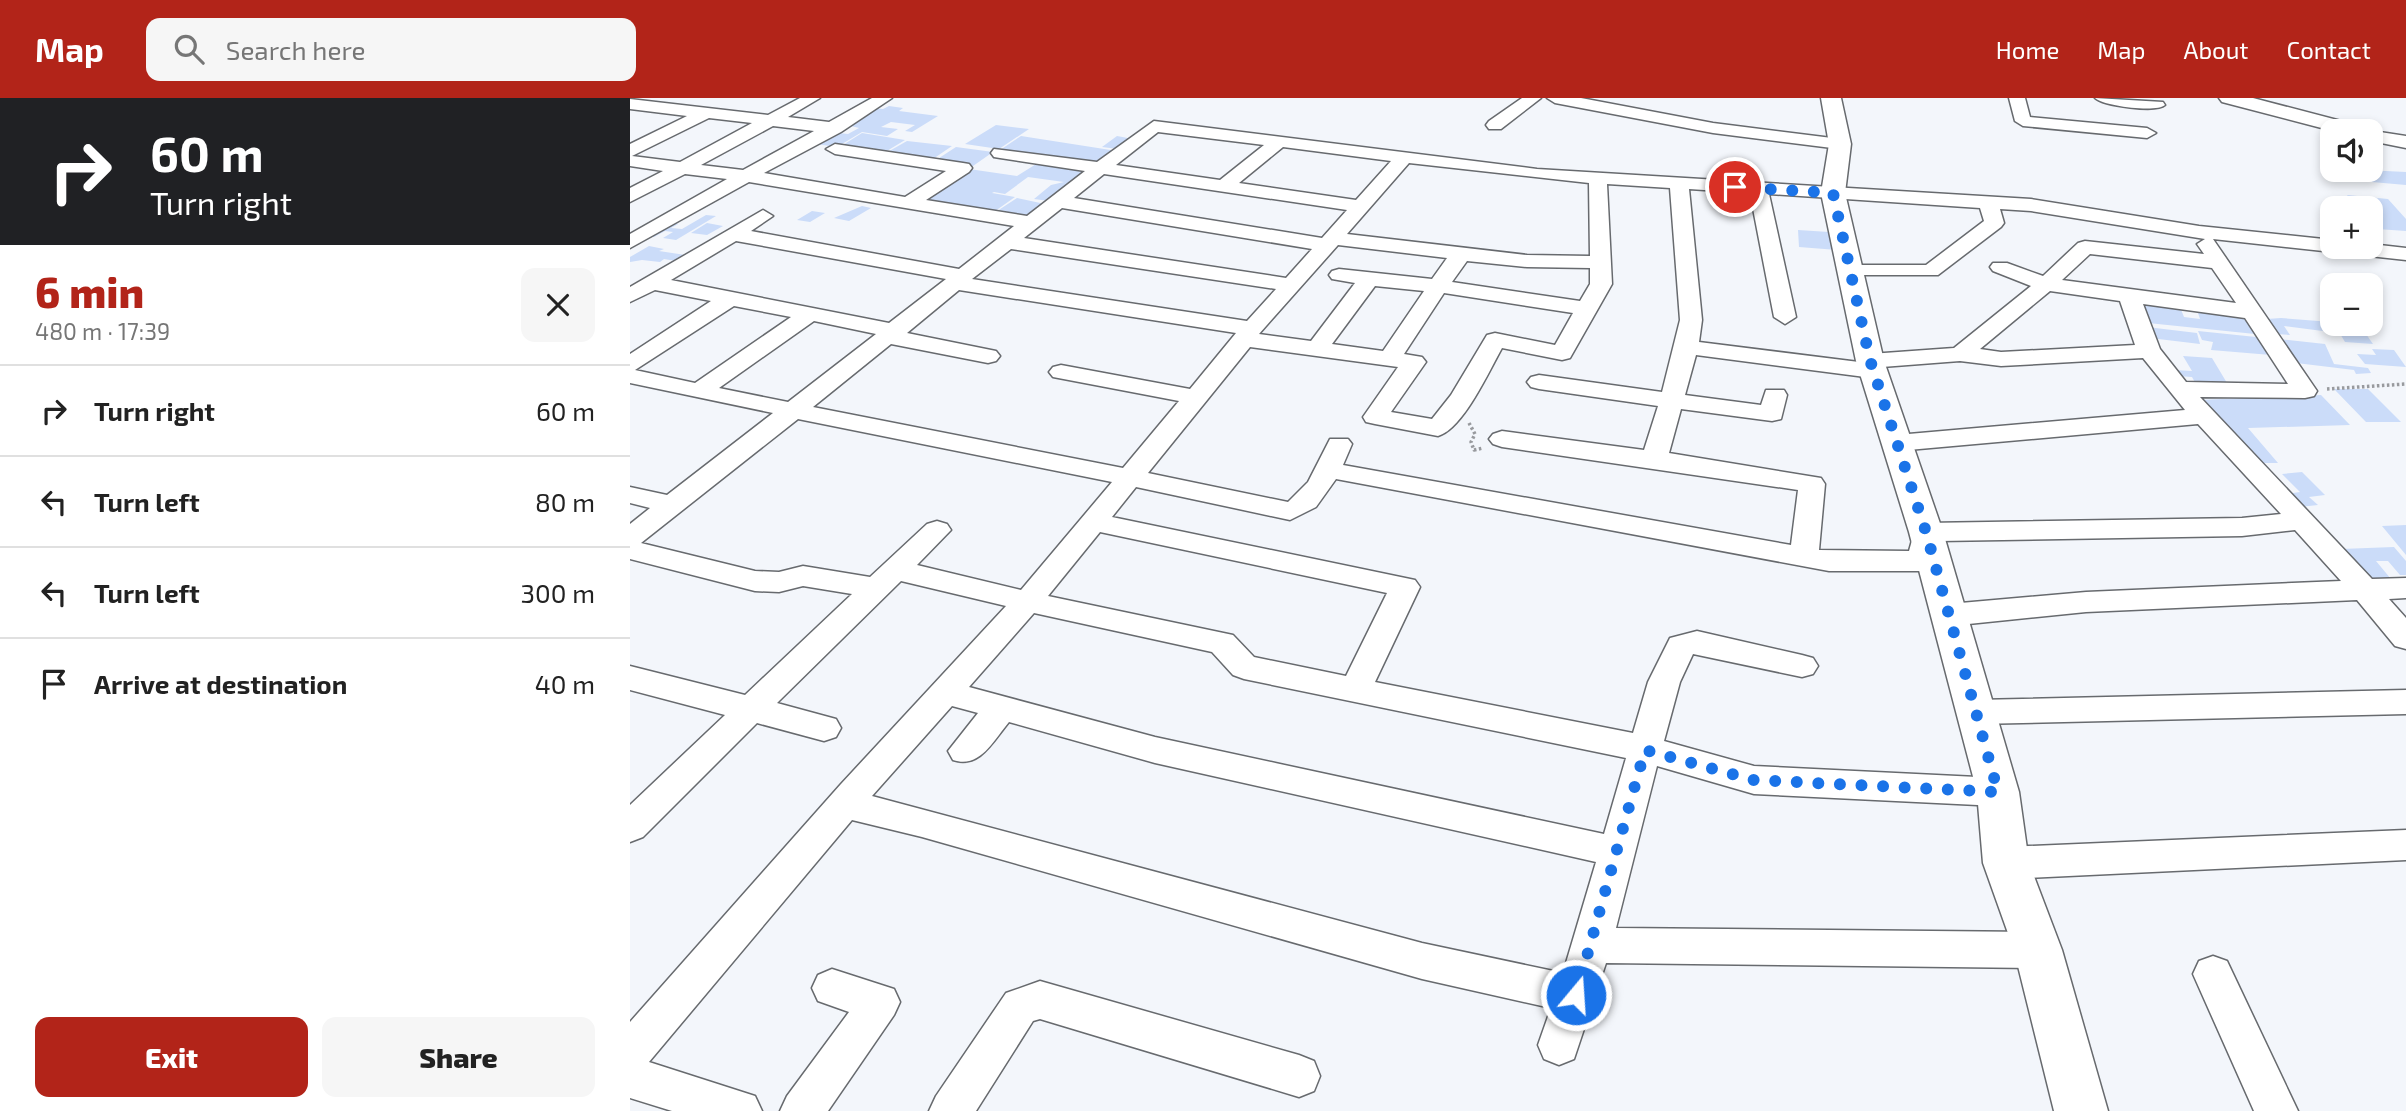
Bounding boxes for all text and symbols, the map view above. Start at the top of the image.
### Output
search box [146,18,636,81]
text: Map [35,29,104,69]
icon: search [170,30,208,68]
text: Search here [226,34,365,65]
text: Home [1996,35,2059,64]
text: Map [2097,35,2145,64]
text: About [2183,35,2249,64]
text: Contact [2287,35,2371,64]
map controls [2320,119,2383,336]
button: sound [2320,119,2383,182]
text: 60 m [150,123,264,182]
icon: right [35,126,126,217]
pin [1705,157,1765,217]
icon: arrive [1716,168,1754,206]
text: Turn right [150,183,292,221]
button: + [2320,196,2383,259]
text: 6 min [35,266,144,316]
button: close [521,268,595,342]
button: − [2320,273,2383,336]
text: 480 m · 17:39 [35,317,170,345]
icon: right [35,392,73,430]
text: Turn right [94,395,215,426]
text: 60 m [536,395,595,426]
icon: left [35,483,73,521]
text: Turn left [94,486,200,517]
text: 80 m [535,486,595,517]
icon: left [35,574,73,612]
text: Turn left [94,577,200,608]
text: 300 m [521,577,595,608]
icon: arrive [35,665,73,703]
text: Arrive at destination [94,668,347,699]
text: 40 m [535,668,595,699]
position arrow [1539,958,1613,1032]
button: Exit [35,1017,308,1097]
button: Share [322,1017,595,1097]

